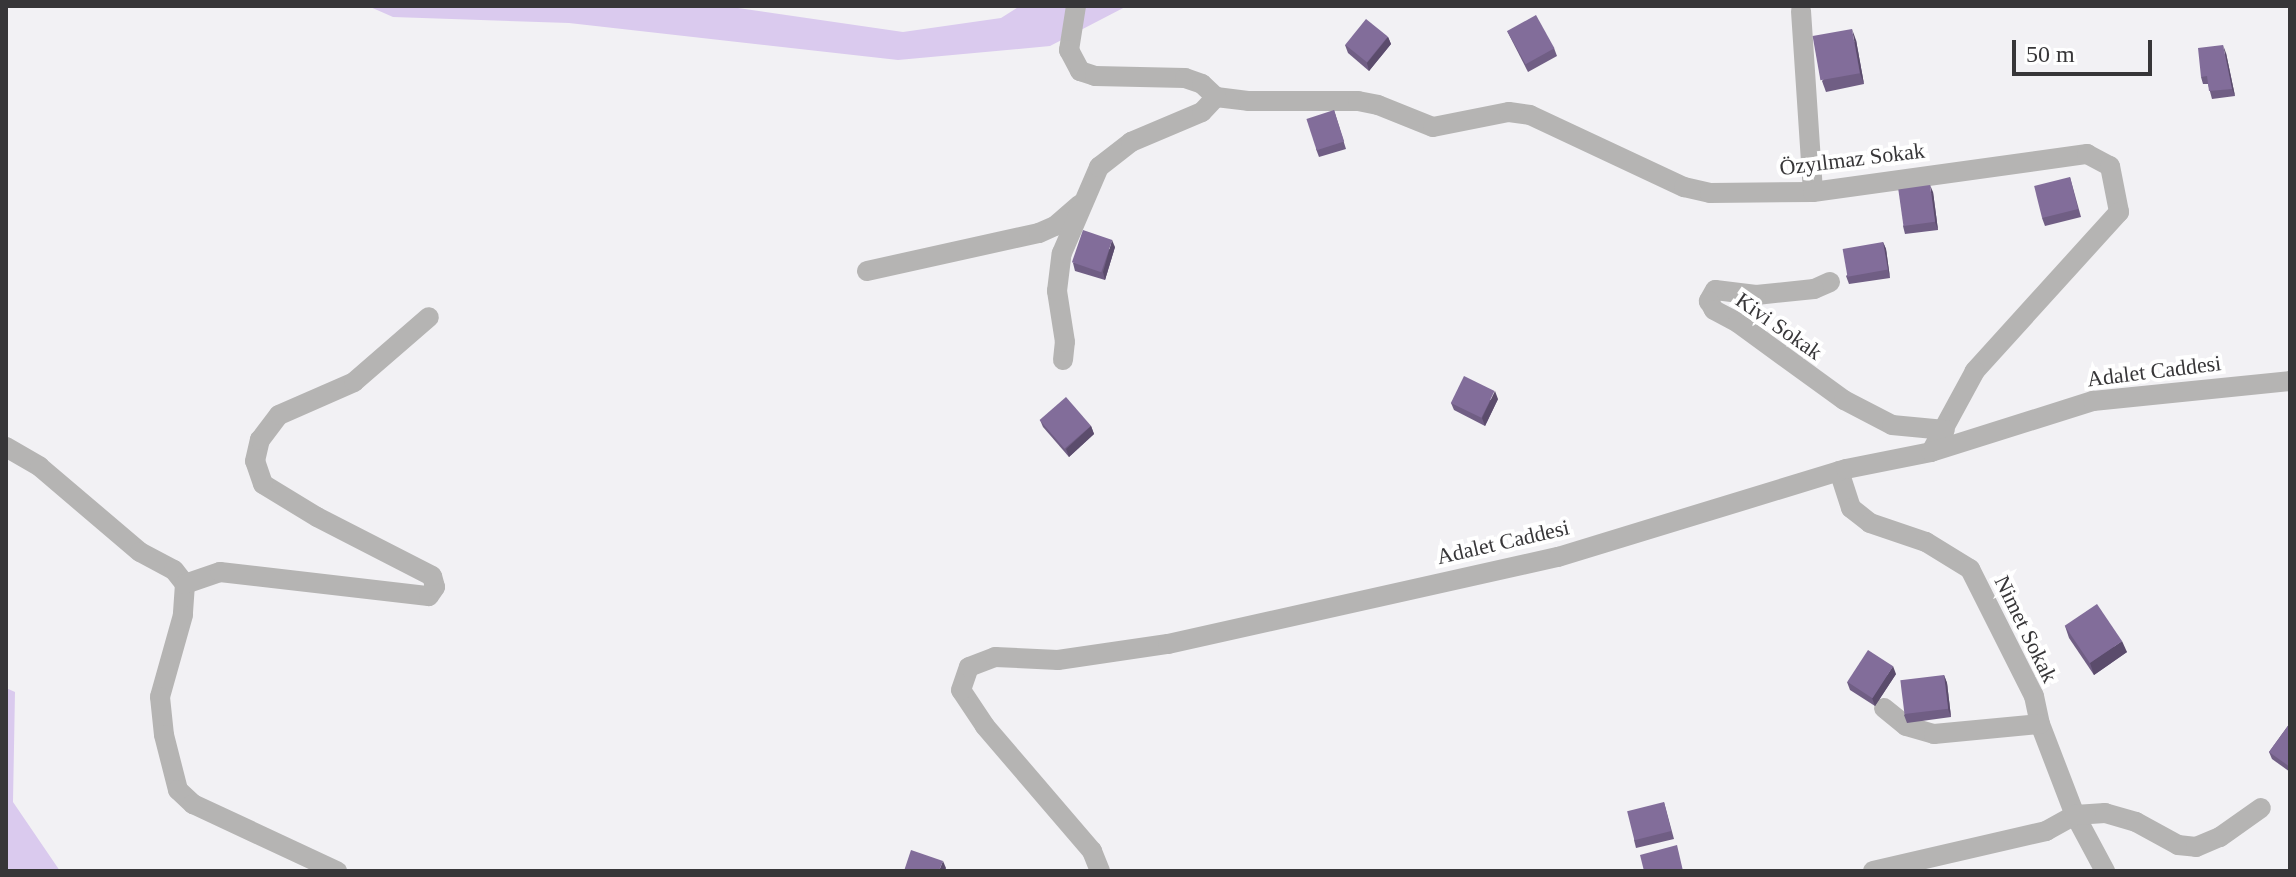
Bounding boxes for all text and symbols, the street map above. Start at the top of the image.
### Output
scale bar [2016,24,2156,74]
text: 50 m [2026,41,2075,67]
street label: Özyılmaz Sokak [1778,137,1926,181]
street label: Kivi Sokak [1731,287,1827,365]
street label: Adalet Caddesi [2085,350,2223,392]
street label: Adalet Caddesi [1434,514,1572,570]
street label: Nimet Sokak [1989,571,2063,687]

